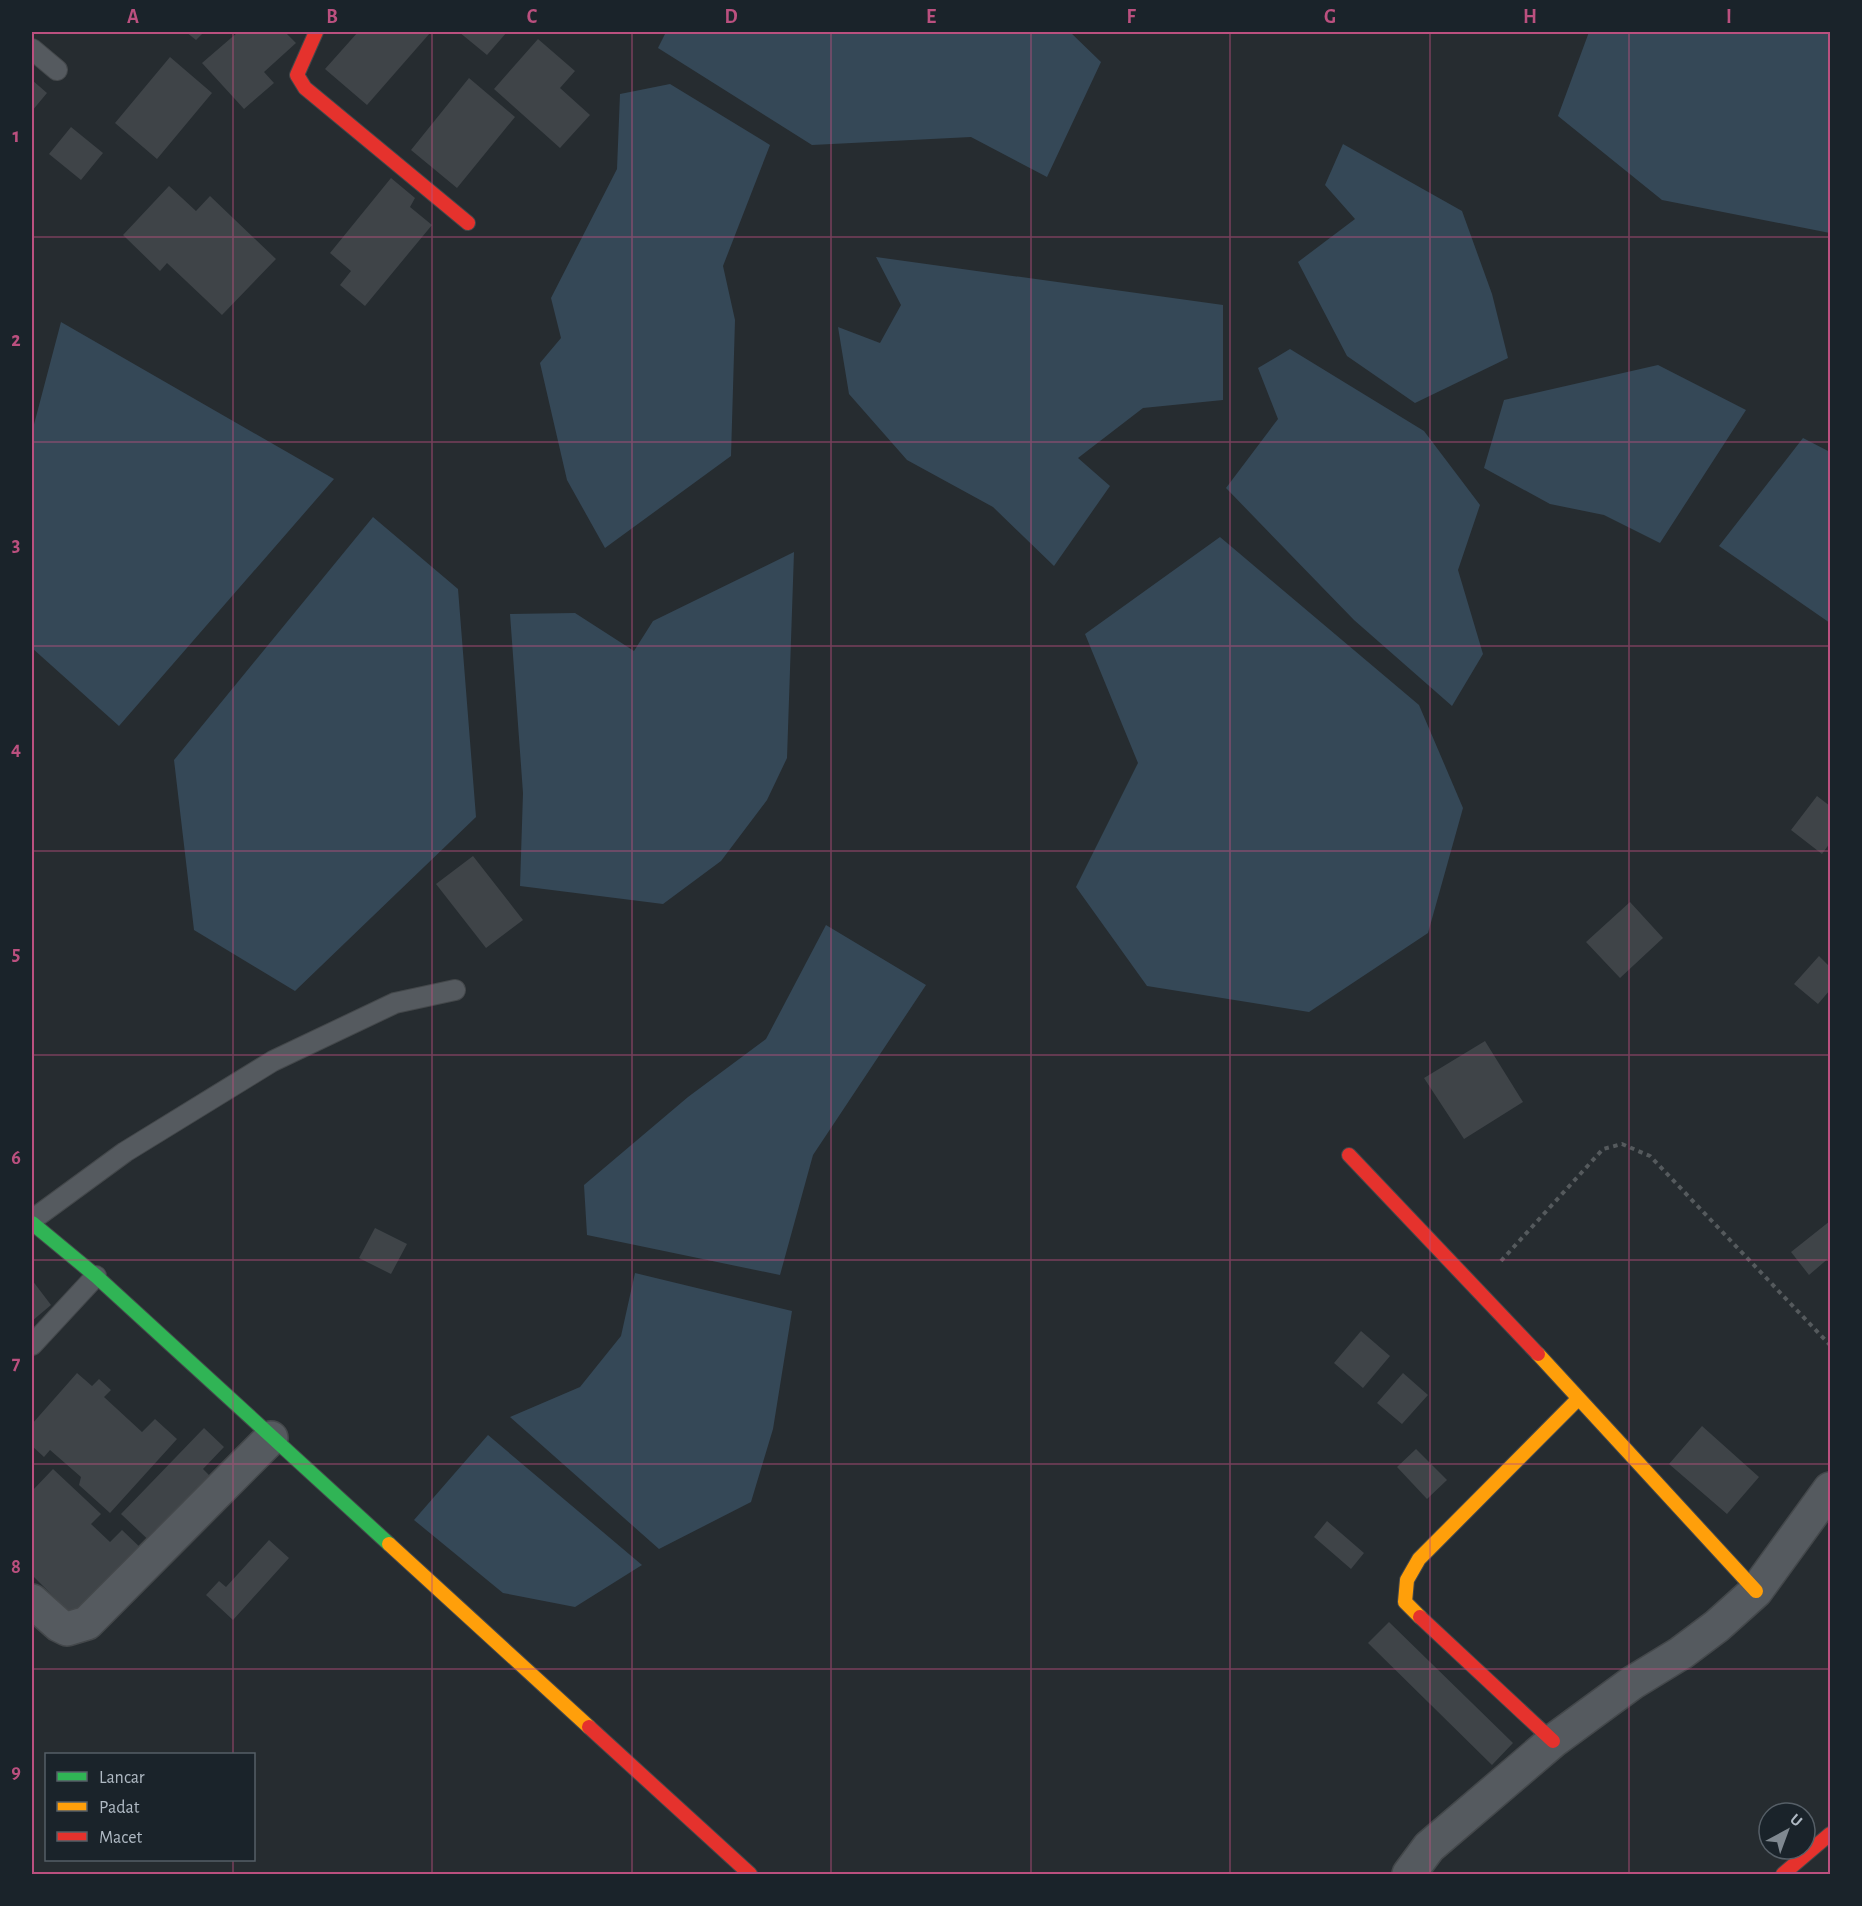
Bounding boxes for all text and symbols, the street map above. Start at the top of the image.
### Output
text: A [127,7,139,27]
text: B [326,7,338,27]
text: C [527,7,538,27]
text: D [724,7,738,27]
text: E [926,7,936,27]
text: F [1126,7,1136,27]
text: G [1324,7,1336,27]
text: H [1523,7,1537,27]
text: I [1726,7,1732,27]
text: 1 [12,126,20,146]
text: 2 [11,330,21,350]
text: 3 [12,535,20,555]
text: 4 [11,739,21,759]
text: 5 [12,944,20,964]
text: 6 [11,1148,21,1168]
text: 7 [12,1353,21,1373]
text: 8 [11,1557,21,1577]
legend [45,1753,255,1861]
text: 9 [11,1762,21,1782]
text: Lancar [99,1769,145,1787]
text: Padat [99,1799,140,1817]
north arrow [1757,1801,1817,1861]
text: U [1787,1811,1805,1830]
text: Macet [99,1829,143,1847]

